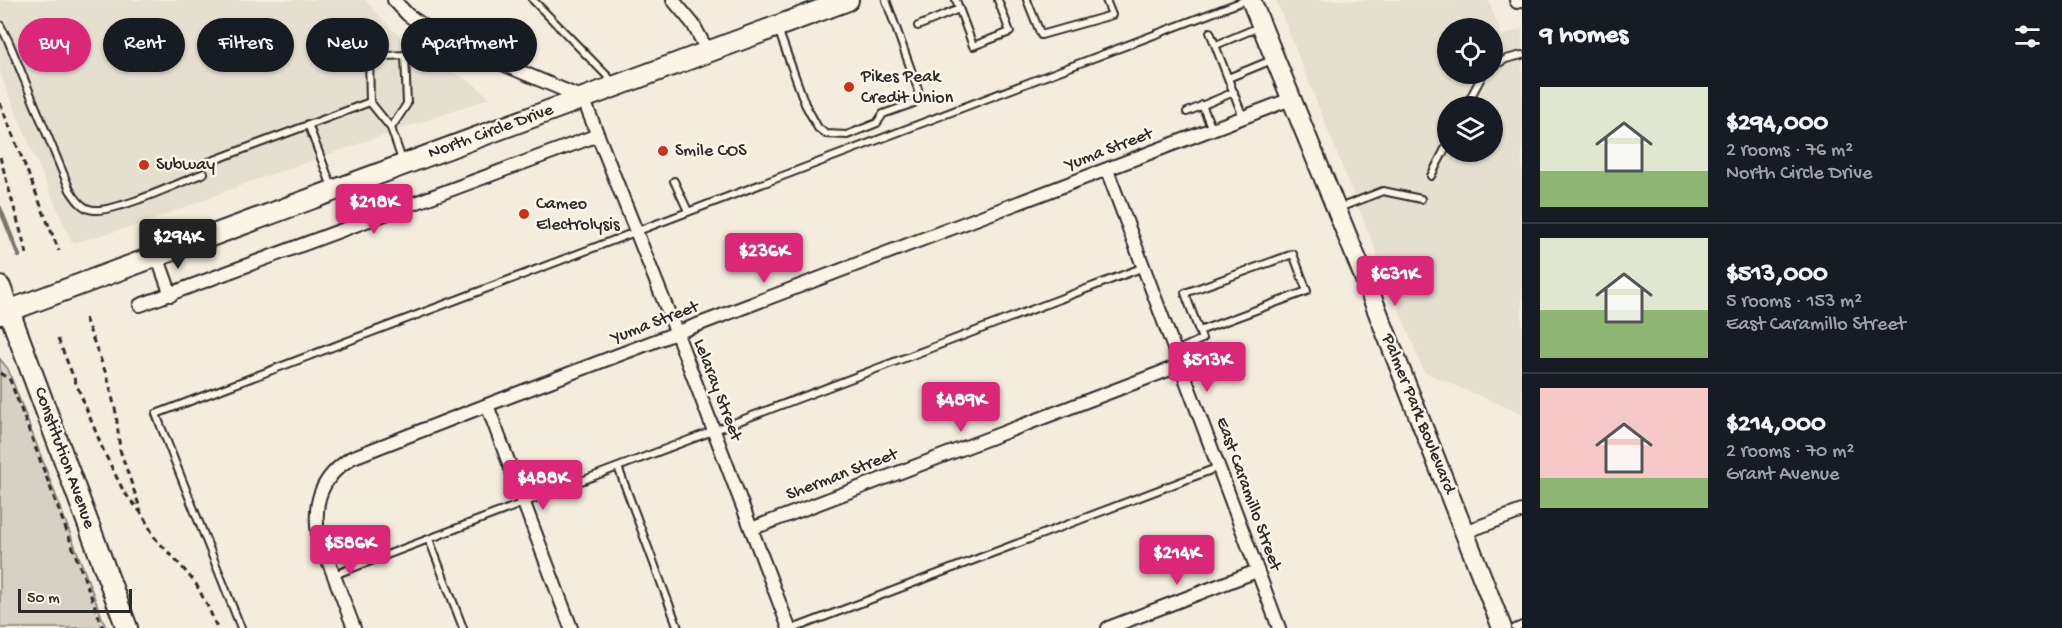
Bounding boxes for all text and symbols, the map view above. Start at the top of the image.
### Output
chip: Buy [18,18,91,72]
chip: Rent [103,18,185,72]
chip: Filters [197,18,294,72]
chip: New [306,18,389,72]
chip: Apartment [401,18,537,72]
map controls [1437,18,1503,162]
button: locate [1437,18,1503,84]
icon: filters [2011,20,2044,53]
text: 9 homes [1540,21,1628,52]
place label: Pikes Peak Credit Union [860,67,954,109]
marker: Pikes Peak Credit Union [842,80,856,94]
button: layers [1437,96,1503,162]
street label: North Circle Drive [426,99,557,164]
text: $294,000 [1726,109,1828,140]
icon: home [1588,111,1660,183]
street label: Yuma Street [1061,123,1157,177]
text: 2 rooms · 76 m² [1726,140,1853,163]
place label: Smile COS [675,141,747,162]
marker: Smile COS [656,144,670,158]
place label: Subway [156,155,215,176]
marker: Subway [137,158,151,172]
text: North Circle Drive [1726,163,1872,186]
pin: $218K [332,184,416,235]
text: $218K [350,192,398,215]
place label: Cameo Electrolysis [536,194,621,236]
marker: Cameo Electrolysis [517,207,531,221]
pin: $294K [136,219,220,270]
text: $294K [153,227,203,250]
pin: $236K [722,233,806,284]
text: $236K [739,241,789,264]
pin: $631K [1353,256,1437,307]
text: $513,000 [1726,260,1828,291]
icon: home [1588,262,1660,334]
text: $631K [1371,264,1419,287]
text: 5 rooms · 153 m² [1726,291,1862,314]
street label: Yuma Street [607,296,703,350]
text: East Caramillo Street [1726,314,1906,337]
street label: Palmer Park Boulevard [1376,330,1460,498]
street label: Lelaray Street [688,336,747,445]
pin: $513K [1165,342,1249,393]
text: $513K [1183,350,1231,373]
pin: $489K [919,382,1003,433]
street label: Constitution Avenue [29,384,100,532]
text: $489K [936,390,986,413]
text: $214,000 [1726,410,1826,441]
icon: home [1588,412,1660,484]
street label: East Caramillo Street [1210,414,1286,575]
text: 2 rooms · 70 m² [1726,441,1854,464]
street label: Sherman Street [783,444,902,506]
pin: $488K [501,460,585,511]
text: Grant Avenue [1726,464,1839,487]
text: $488K [517,468,569,491]
pin: $586K [308,525,392,576]
text: $586K [324,533,376,556]
pin: $214K [1135,535,1219,586]
text: $214K [1153,543,1201,566]
scale bar [18,586,132,614]
text: 50 m [27,590,60,609]

